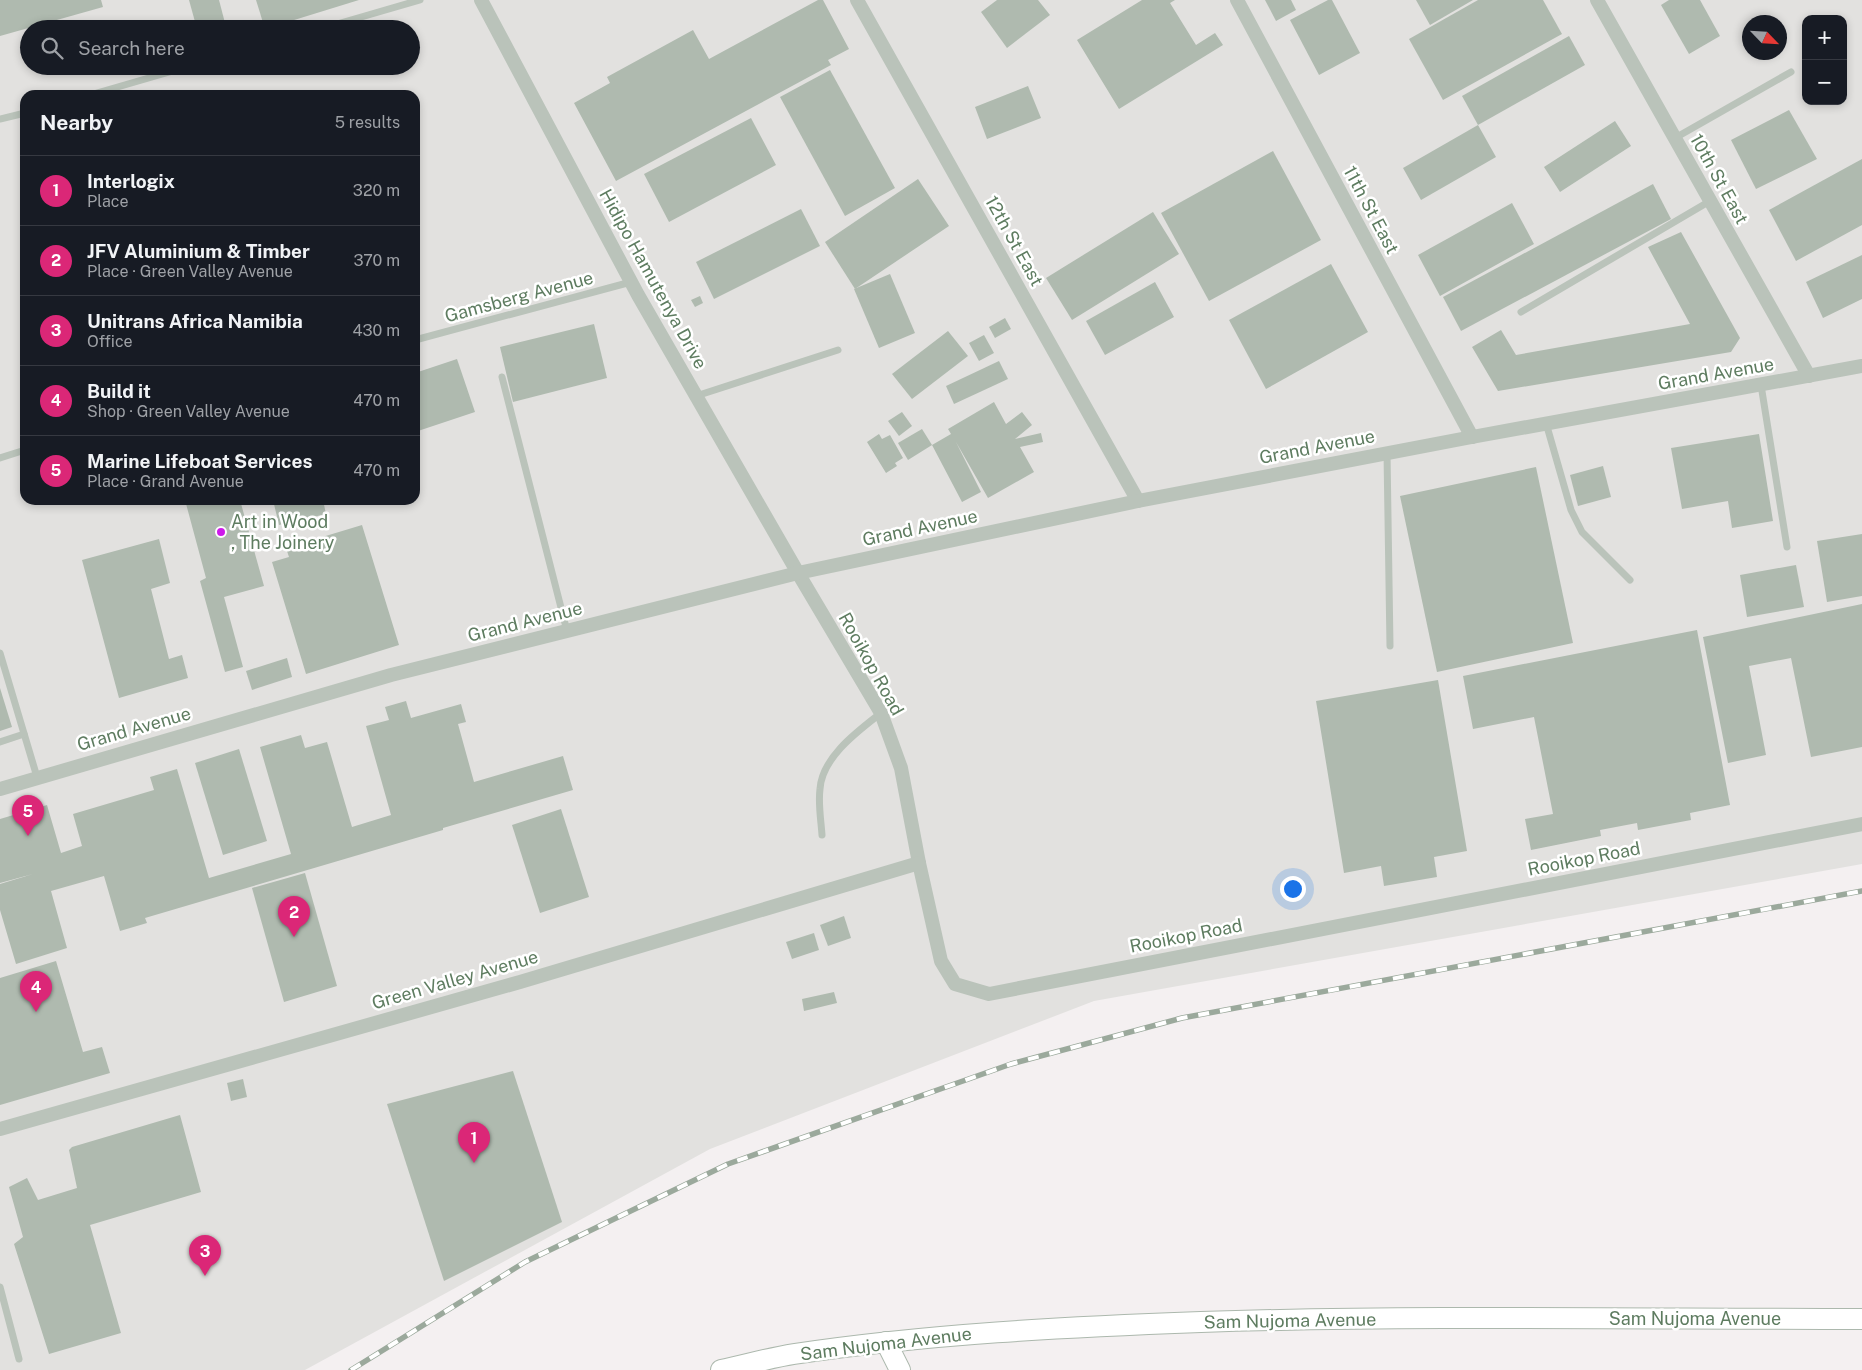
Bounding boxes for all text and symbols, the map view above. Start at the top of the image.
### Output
north arrow [1742,15,1787,60]
map controls [1802,15,1847,105]
button: + [1802,15,1847,60]
search box [20,20,420,75]
icon: search [38,34,66,62]
text: Search here [78,37,185,59]
button: − [1802,60,1847,105]
text: Nearby [40,110,113,135]
text: 5 results [335,113,400,132]
street label: 10th St East [1686,130,1753,228]
street label: 11th St East [1340,162,1403,257]
text: Interlogix [87,170,175,192]
text: 1 [53,181,59,200]
text: 320 m [353,181,400,200]
street label: Hidipo Hamutenya Drive [595,185,712,372]
text: Place [87,192,129,211]
street label: 12th St East [981,192,1048,289]
text: JFV Aluminium & Timber [87,240,310,262]
text: 2 [51,251,61,270]
text: 370 m [353,251,400,270]
text: Place · Green Valley Avenue [87,262,293,281]
street label: Gamsberg Avenue [442,267,595,326]
text: Unitrans Africa Namibia [87,310,303,332]
text: 3 [51,321,61,340]
text: 430 m [352,321,400,340]
text: Office [87,332,133,351]
street label: Grand Avenue [1656,353,1775,394]
text: Build it [87,380,151,402]
text: 4 [51,391,61,410]
text: 470 m [353,391,400,410]
text: Shop · Green Valley Avenue [87,402,290,421]
street label: Grand Avenue [1257,425,1376,468]
text: Marine Lifeboat Services [87,450,312,472]
text: 5 [51,461,61,480]
text: 470 m [353,461,400,480]
text: Place · Grand Avenue [87,472,244,491]
street label: Grand Avenue [860,505,979,550]
place label: Art in Wood , The Joinery [231,511,335,553]
marker: Art in Wood , The Joinery [215,526,227,538]
street label: Grand Avenue [465,597,584,646]
street label: Rooikop Road [835,609,908,719]
street label: Grand Avenue [75,702,193,755]
pin: 5 [12,795,44,836]
street label: Rooikop Road [1526,837,1642,880]
your location [1280,876,1306,902]
pin: 2 [278,896,310,937]
street label: Rooikop Road [1128,914,1244,957]
street label: Green Valley Avenue [369,946,540,1013]
pin: 4 [20,971,52,1012]
pin: 1 [458,1122,490,1163]
pin: 3 [189,1235,221,1276]
street label: Sam Nujoma Avenue [1204,1308,1376,1333]
street label: Sam Nujoma Avenue [1609,1308,1781,1329]
street label: Sam Nujoma Avenue [799,1323,973,1364]

